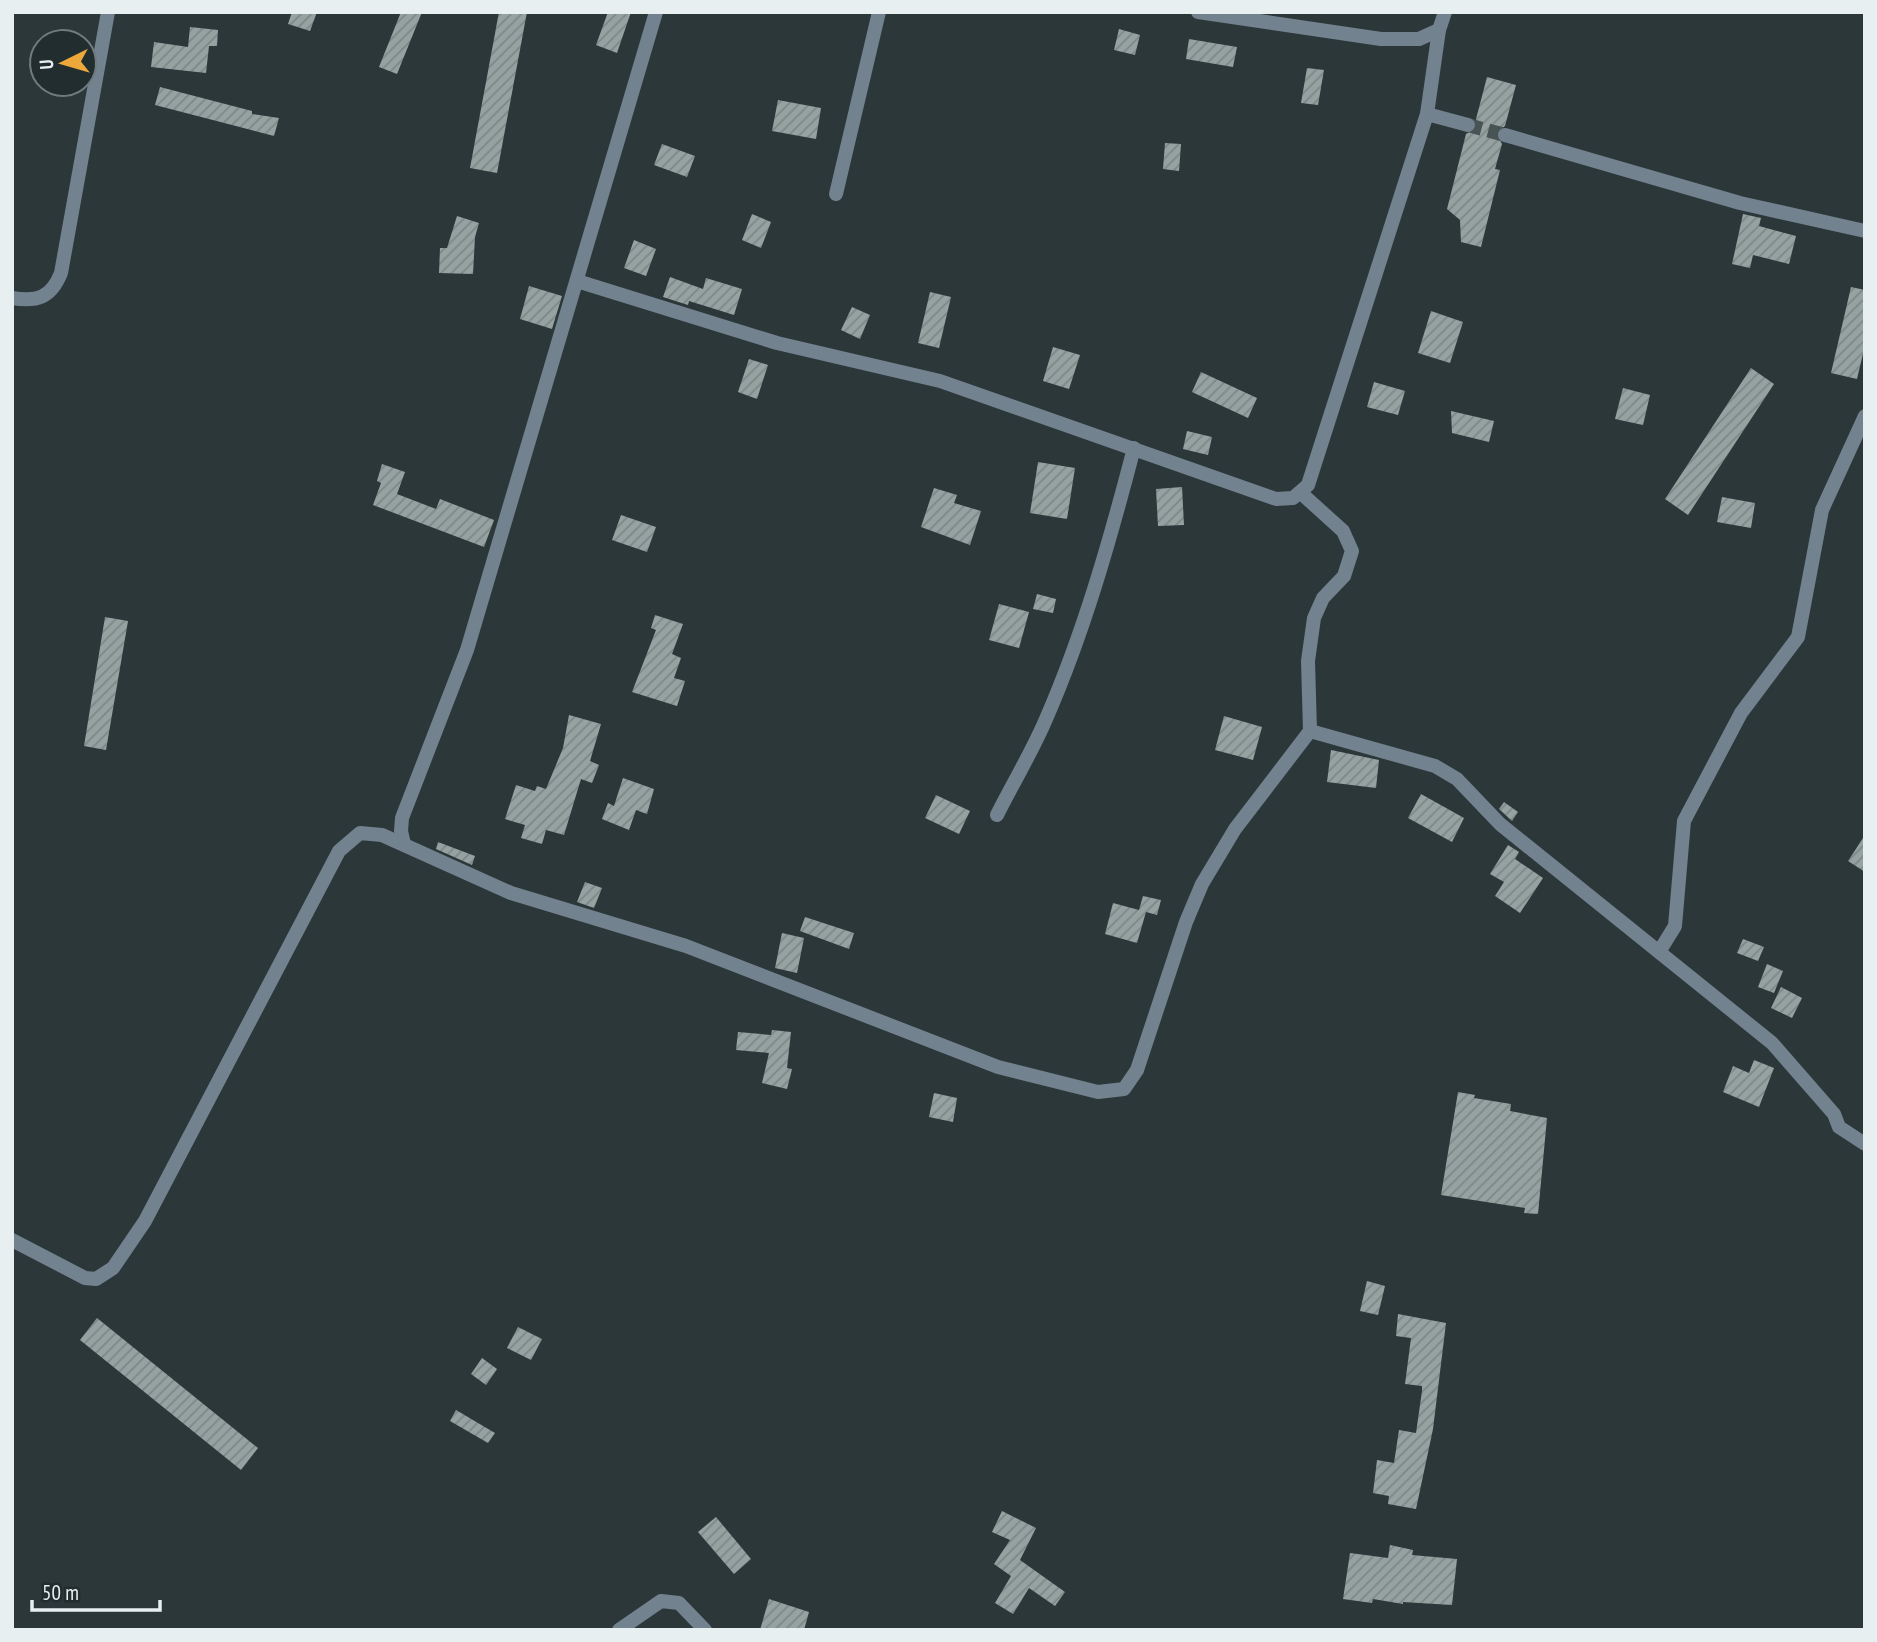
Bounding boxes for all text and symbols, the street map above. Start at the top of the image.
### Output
north arrow [28,28,98,98]
text: U [34,59,58,70]
scale bar [32,1568,159,1612]
text: 50 m [42,1579,79,1606]

